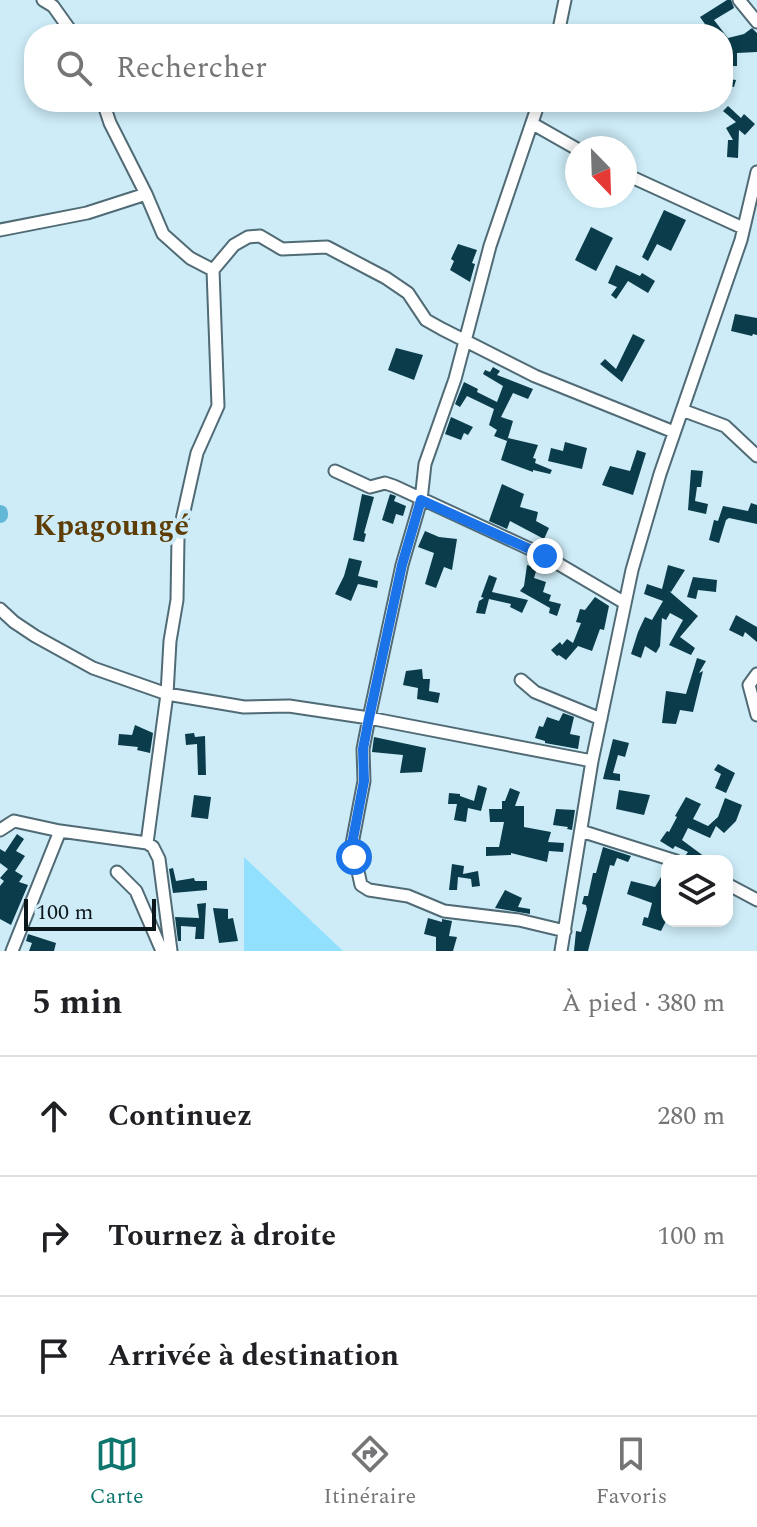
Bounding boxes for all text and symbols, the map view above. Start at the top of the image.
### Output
search box [24,24,733,112]
text: Rechercher [116,45,267,91]
icon: search [52,46,96,90]
north arrow [565,136,637,208]
district label: Kpagoungé [33,503,189,549]
route end [527,538,563,574]
route start [336,839,372,875]
map controls [661,855,733,927]
button: layers [661,855,733,927]
scale bar [24,895,156,931]
text: 100 m [36,896,93,929]
text: 5 min [32,977,122,1029]
text: À pied · 380 m [562,983,725,1023]
text: Continuez [108,1093,252,1139]
icon: ahead [32,1094,76,1138]
text: 280 m [657,1096,725,1136]
text: Tournez à droite [108,1213,336,1259]
icon: right [32,1214,76,1258]
text: 100 m [657,1216,725,1256]
text: Arrivée à destination [108,1333,399,1379]
icon: arrive [32,1334,76,1378]
tab: Carte [90,1432,144,1513]
tab: Itinéraire [323,1432,416,1513]
tab: Favoris [596,1432,667,1513]

